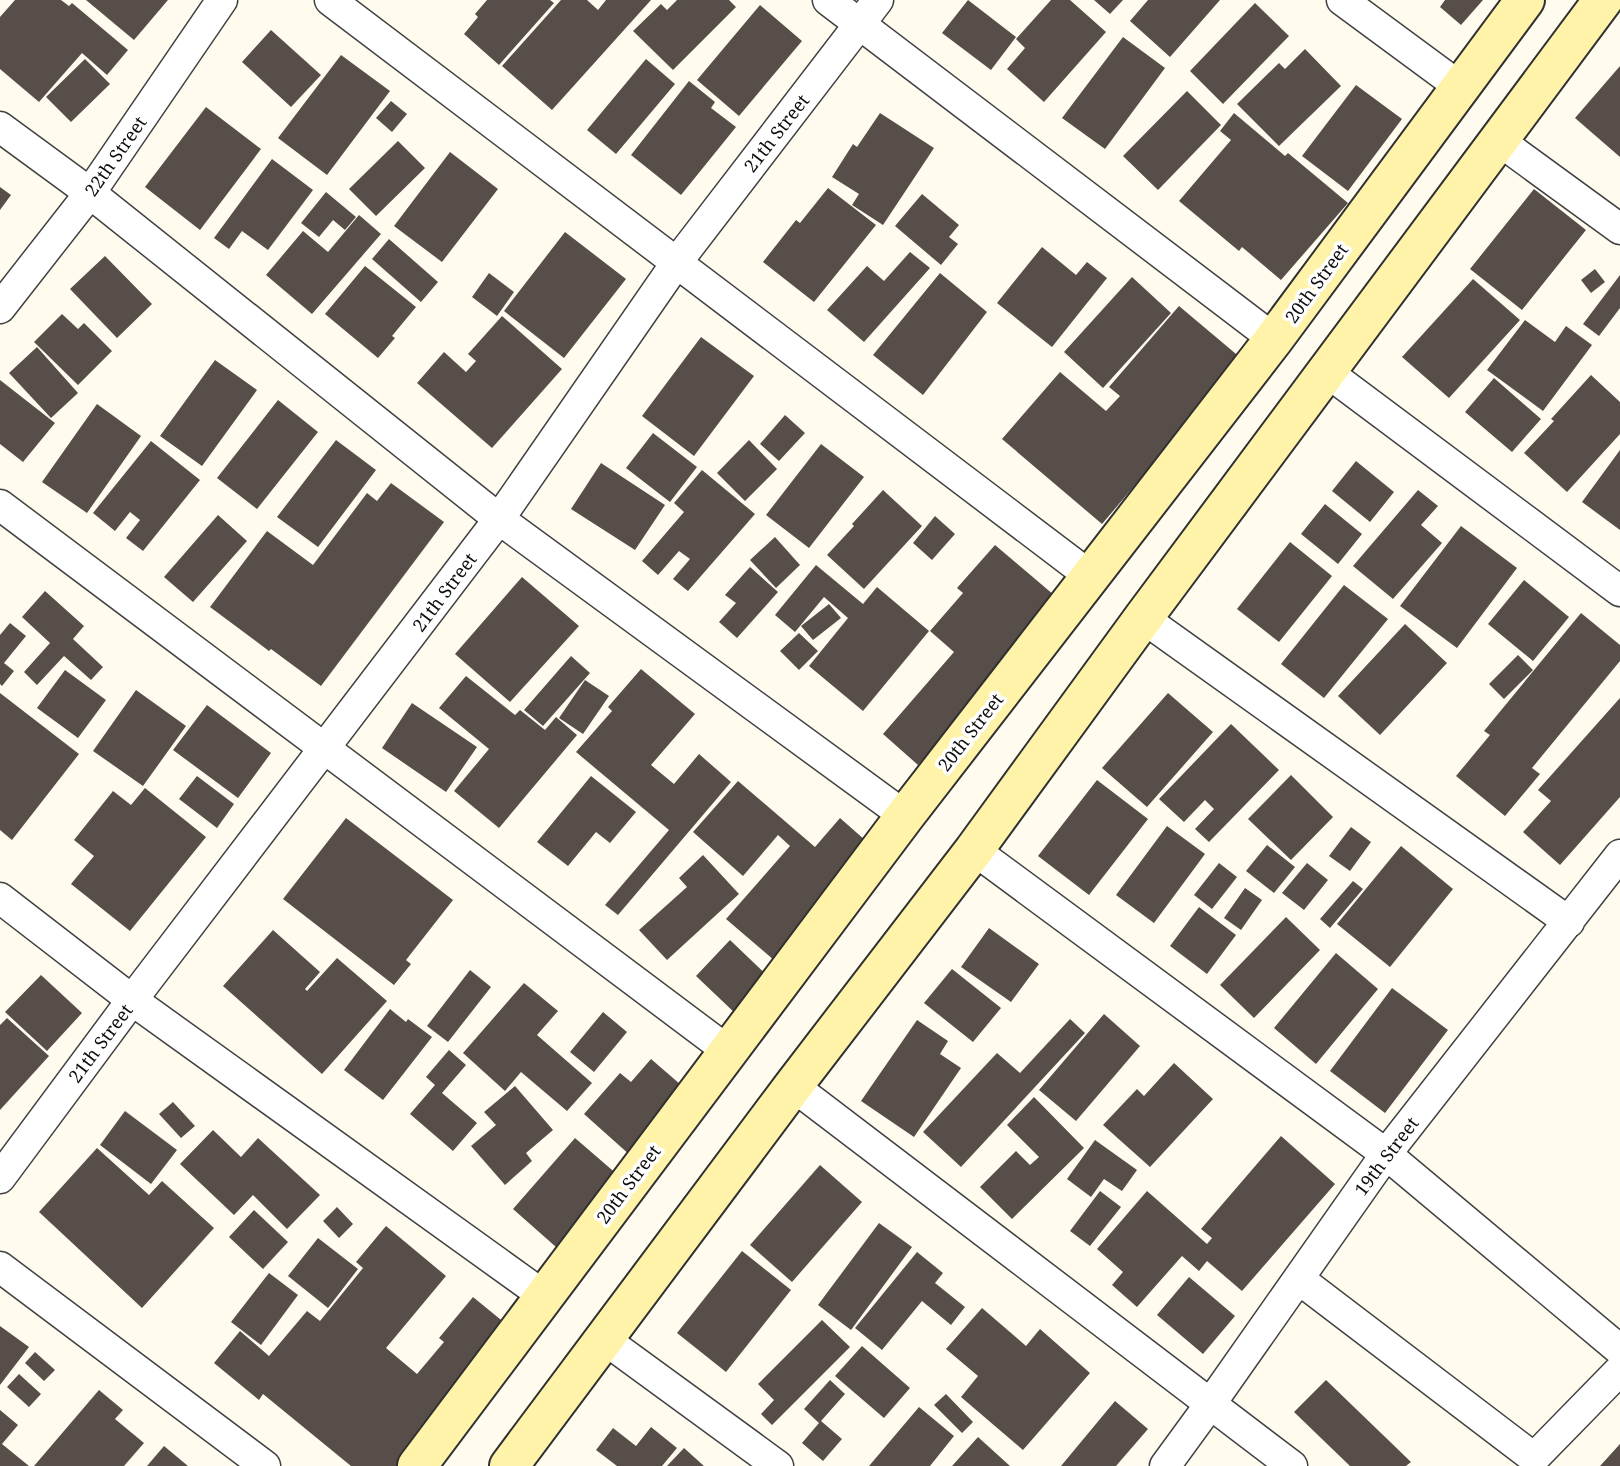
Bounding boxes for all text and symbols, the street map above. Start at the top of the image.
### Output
street label: 21th Street [738,89,814,177]
street label: 22th Street [79,111,151,201]
street label: 20th Street [1279,238,1353,328]
street label: 21th Street [406,548,482,636]
street label: 20th Street [932,688,1008,776]
street label: 21th Street [62,999,138,1087]
street label: 19th Street [1348,1112,1424,1200]
street label: 20th Street [590,1140,666,1228]

